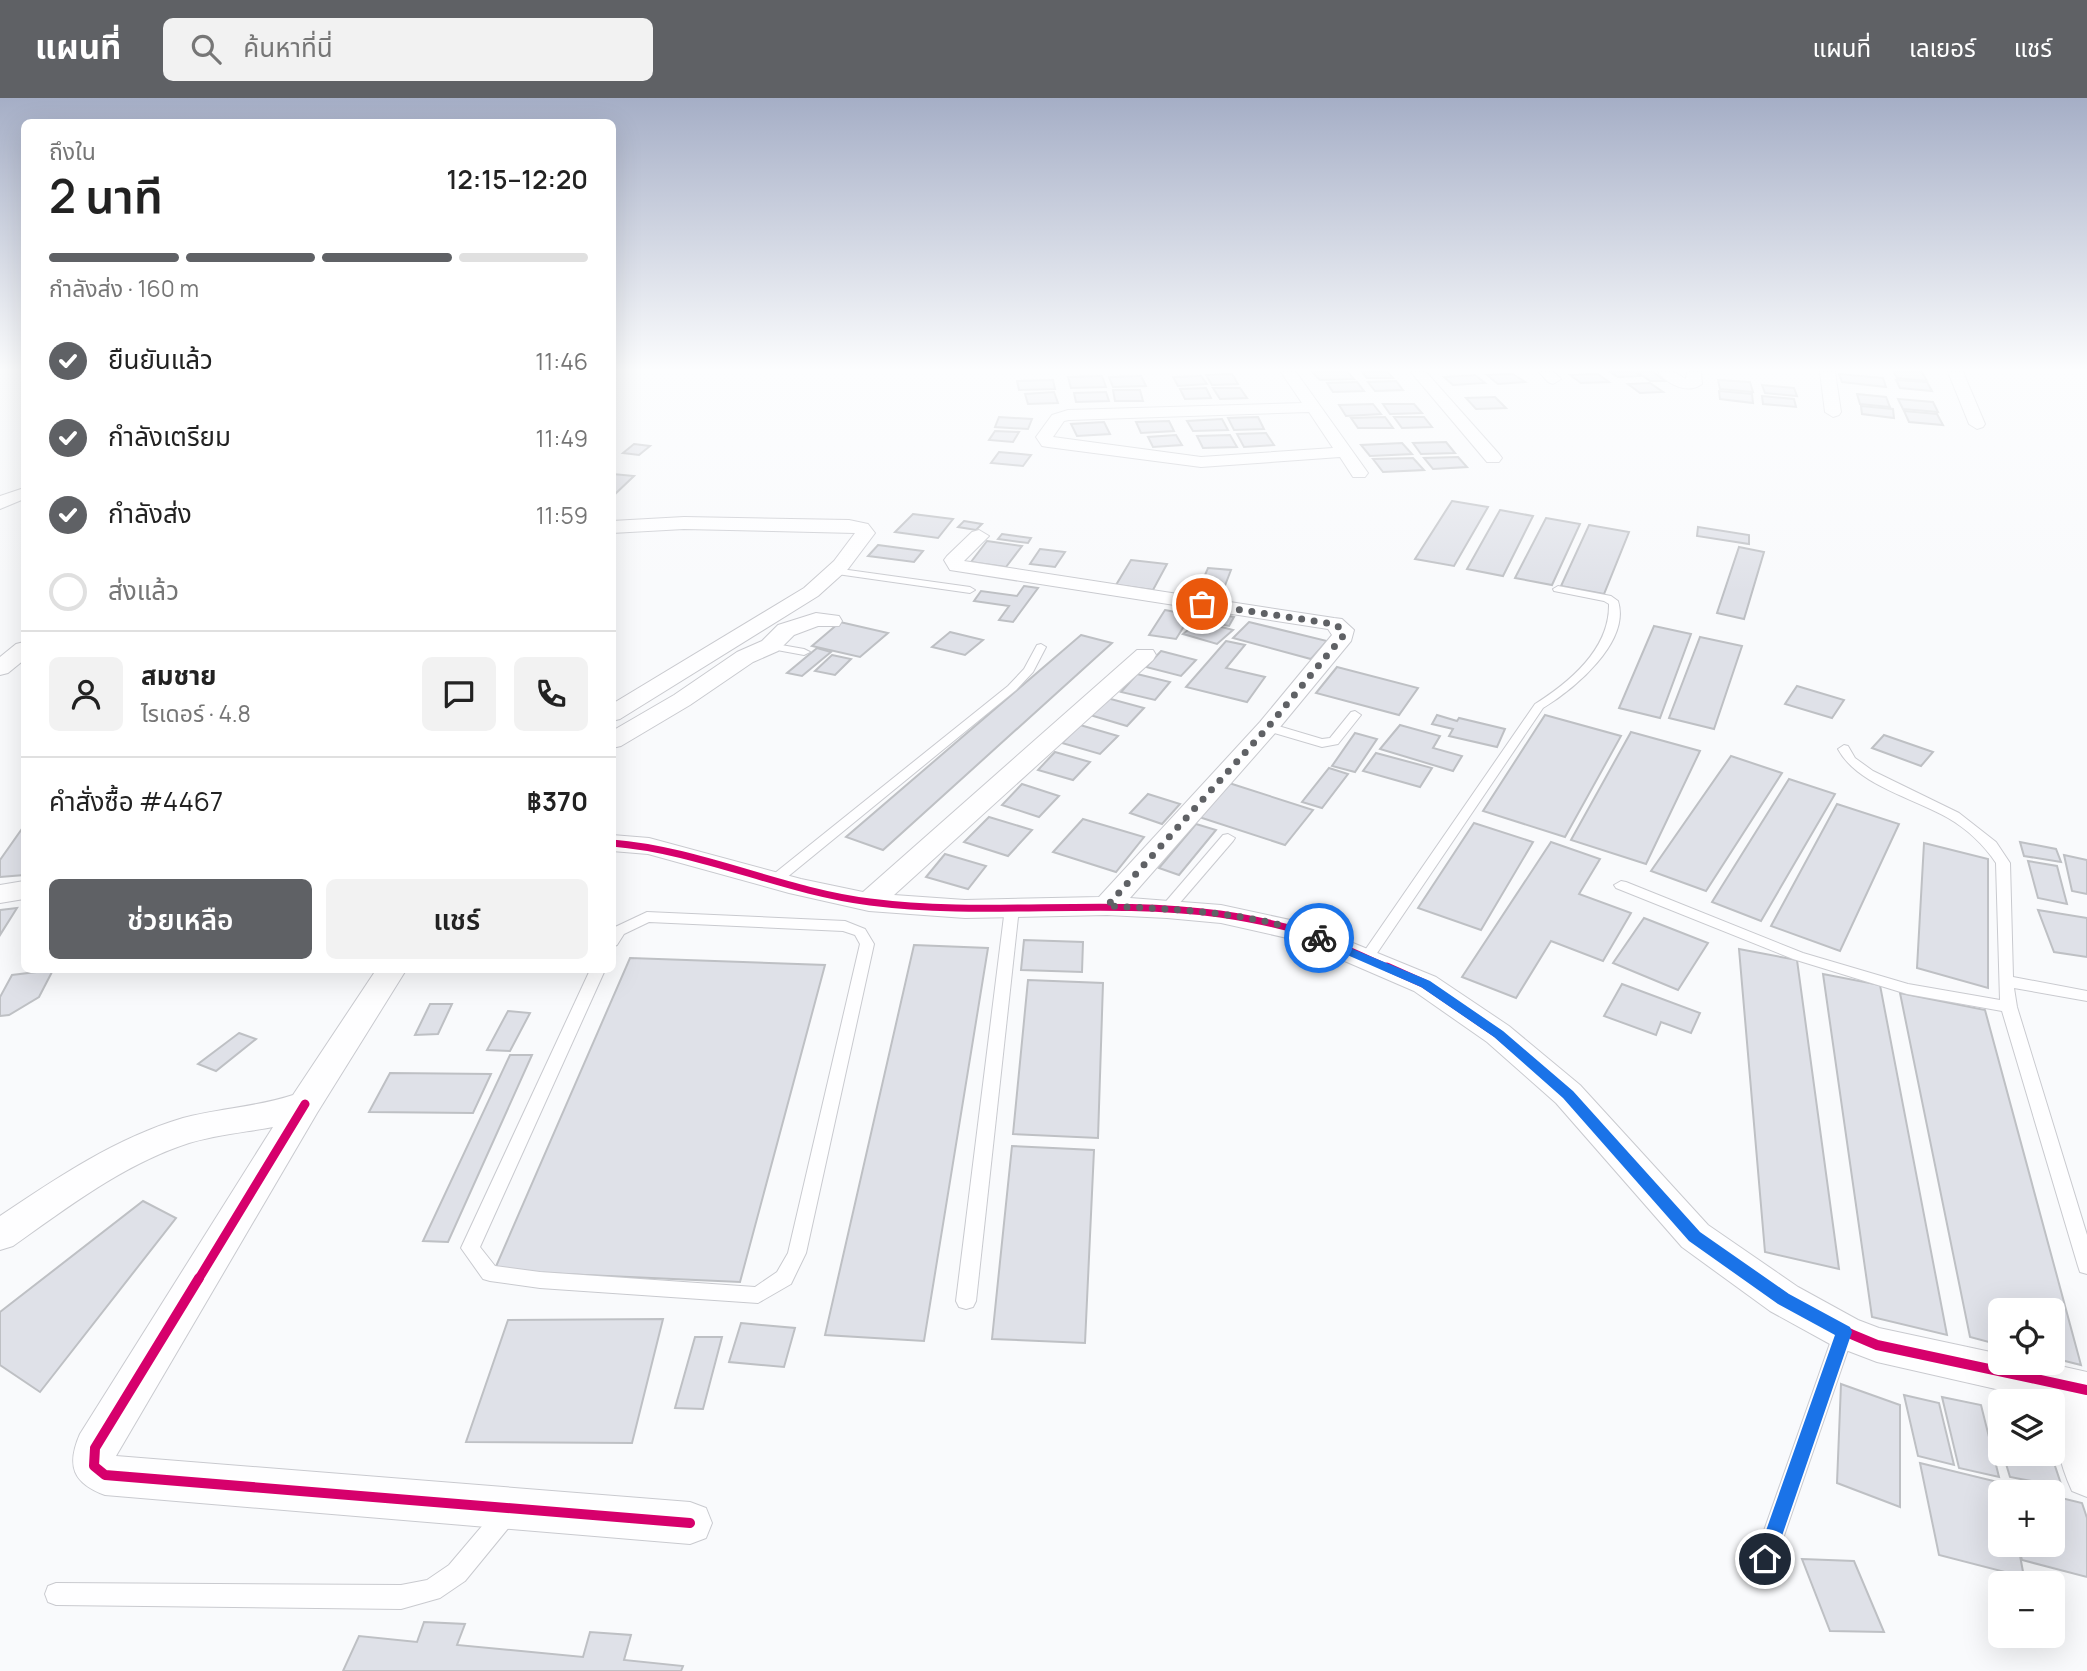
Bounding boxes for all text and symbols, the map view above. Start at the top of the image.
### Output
search box [163,18,653,81]
text: แผนที่ [35,24,121,69]
text: ค้นหาที่นี่ [243,29,333,65]
icon: search [187,30,225,68]
text: แผนที่ [1813,31,1871,64]
text: เลเยอร์ [1909,31,1976,64]
text: แชร์ [2014,31,2052,64]
text: ถึงใน [49,135,96,167]
text: 12:15–12:20 [447,161,588,197]
text: 2 นาที [49,164,163,227]
text: กำลังส่ง · 160 m [49,272,199,304]
text: ยืนยันแล้ว [108,341,213,377]
icon: check [49,342,87,380]
text: 11:46 [535,345,588,377]
text: กำลังเตรียม [108,418,231,454]
icon: check [49,419,87,457]
text: 11:49 [536,422,588,454]
text: กำลังส่ง [108,495,192,531]
icon: check [49,496,87,534]
text: 11:59 [536,499,588,531]
text: ส่งแล้ว [108,572,179,608]
pin [1172,574,1232,634]
icon: bag [1183,585,1221,623]
button: person [49,657,123,731]
text: สมชาย [141,657,217,693]
button: chat [422,657,496,731]
button: phone [514,657,588,731]
text: ไรเดอร์ · 4.8 [141,697,251,729]
text: คำสั่งซื้อ #4467 [49,783,223,819]
text: ฿370 [527,783,588,819]
button: ช่วยเหลือ [49,879,312,959]
button: แชร์ [326,879,588,959]
courier [1284,903,1354,973]
icon: bike [1300,919,1338,957]
map controls [1988,1298,2065,1648]
button: locate [1988,1298,2065,1375]
button: layers [1988,1389,2065,1466]
button: + [1988,1480,2065,1557]
pin [1735,1529,1795,1589]
icon: home [1746,1540,1784,1578]
button: − [1988,1571,2065,1648]

